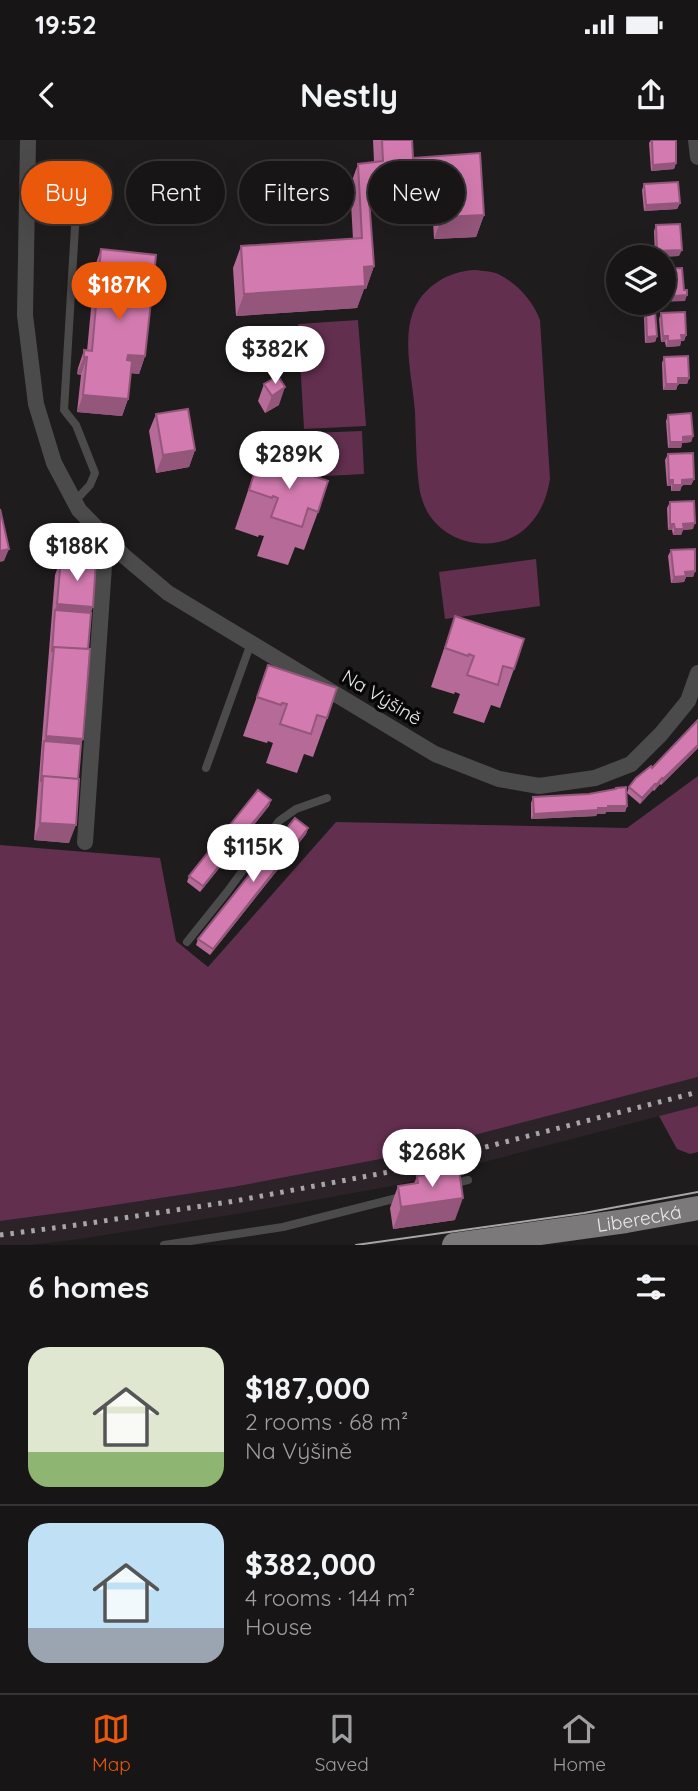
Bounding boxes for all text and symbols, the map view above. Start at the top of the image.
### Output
text: 19:52 [35,8,97,41]
text: Nestly [300,75,398,115]
icon: back [28,76,66,114]
icon: share [632,76,670,114]
chip: Buy [21,161,112,224]
chip: Rent [126,161,225,224]
chip: Filters [239,161,354,224]
chip: New [368,161,465,224]
map controls [606,245,676,315]
button: layers [606,245,676,315]
pin: $187K [70,262,168,322]
text: $187K [88,270,150,299]
pin: $382K [226,327,324,386]
text: $382K [242,334,308,363]
pin: $289K [240,432,338,491]
text: $289K [255,439,323,468]
pin: $188K [28,524,126,583]
text: $188K [46,531,108,560]
street label: Na Výšině [338,664,426,730]
pin: $115K [204,824,302,884]
text: $115K [223,832,283,861]
pin: $268K [383,1130,481,1189]
text: $268K [398,1137,466,1166]
street label: Liberecká [595,1199,683,1237]
text: 6 homes [28,1268,149,1306]
icon: filters [632,1268,670,1306]
text: $187,000 [245,1369,370,1407]
icon: home [84,1375,168,1459]
text: 2 rooms · 68 m² [245,1407,408,1436]
text: Na Výšině [245,1436,352,1465]
text: $382,000 [245,1545,376,1583]
icon: home [84,1551,168,1635]
text: 4 rooms · 144 m² [245,1583,415,1612]
text: House [245,1612,312,1641]
tab: Map [92,1710,131,1776]
tab: Saved [315,1710,369,1776]
tab: Home [553,1710,606,1776]

